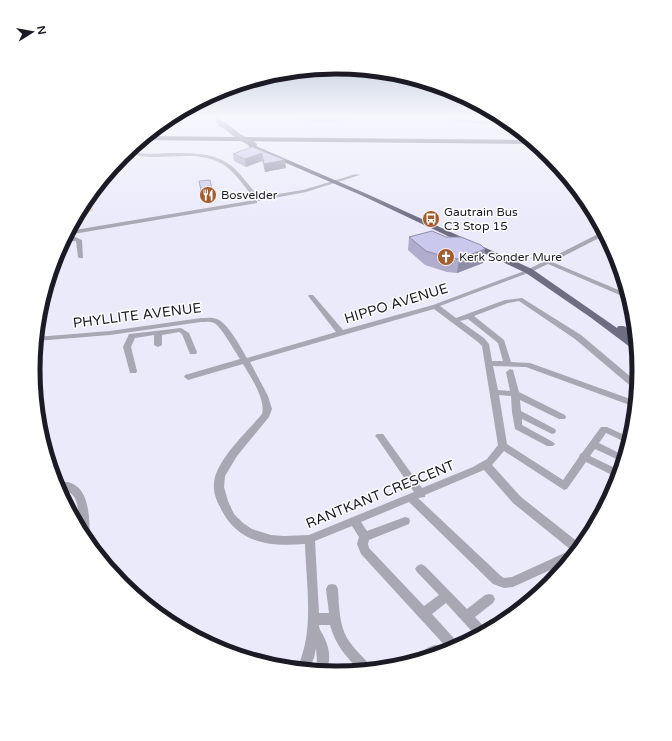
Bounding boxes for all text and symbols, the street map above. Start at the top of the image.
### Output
north arrow [12,12,52,52]
text: N [34,25,49,36]
restaurant icon: Bosvelder [198,185,218,205]
place label: Bosvelder [221,188,278,202]
place label: Gautrain Bus C3 Stop 15 [444,205,518,233]
bus stop icon: Gautrain Bus C3 Stop 15 [421,209,441,229]
church icon: Kerk Sonder Mure [436,247,456,267]
place label: Kerk Sonder Mure [459,250,562,264]
street label: HIPPO AVENUE [342,280,450,327]
street label: PHYLLITE AVENUE [72,299,202,332]
street label: RANTKANT CRESCENT [303,457,457,532]

